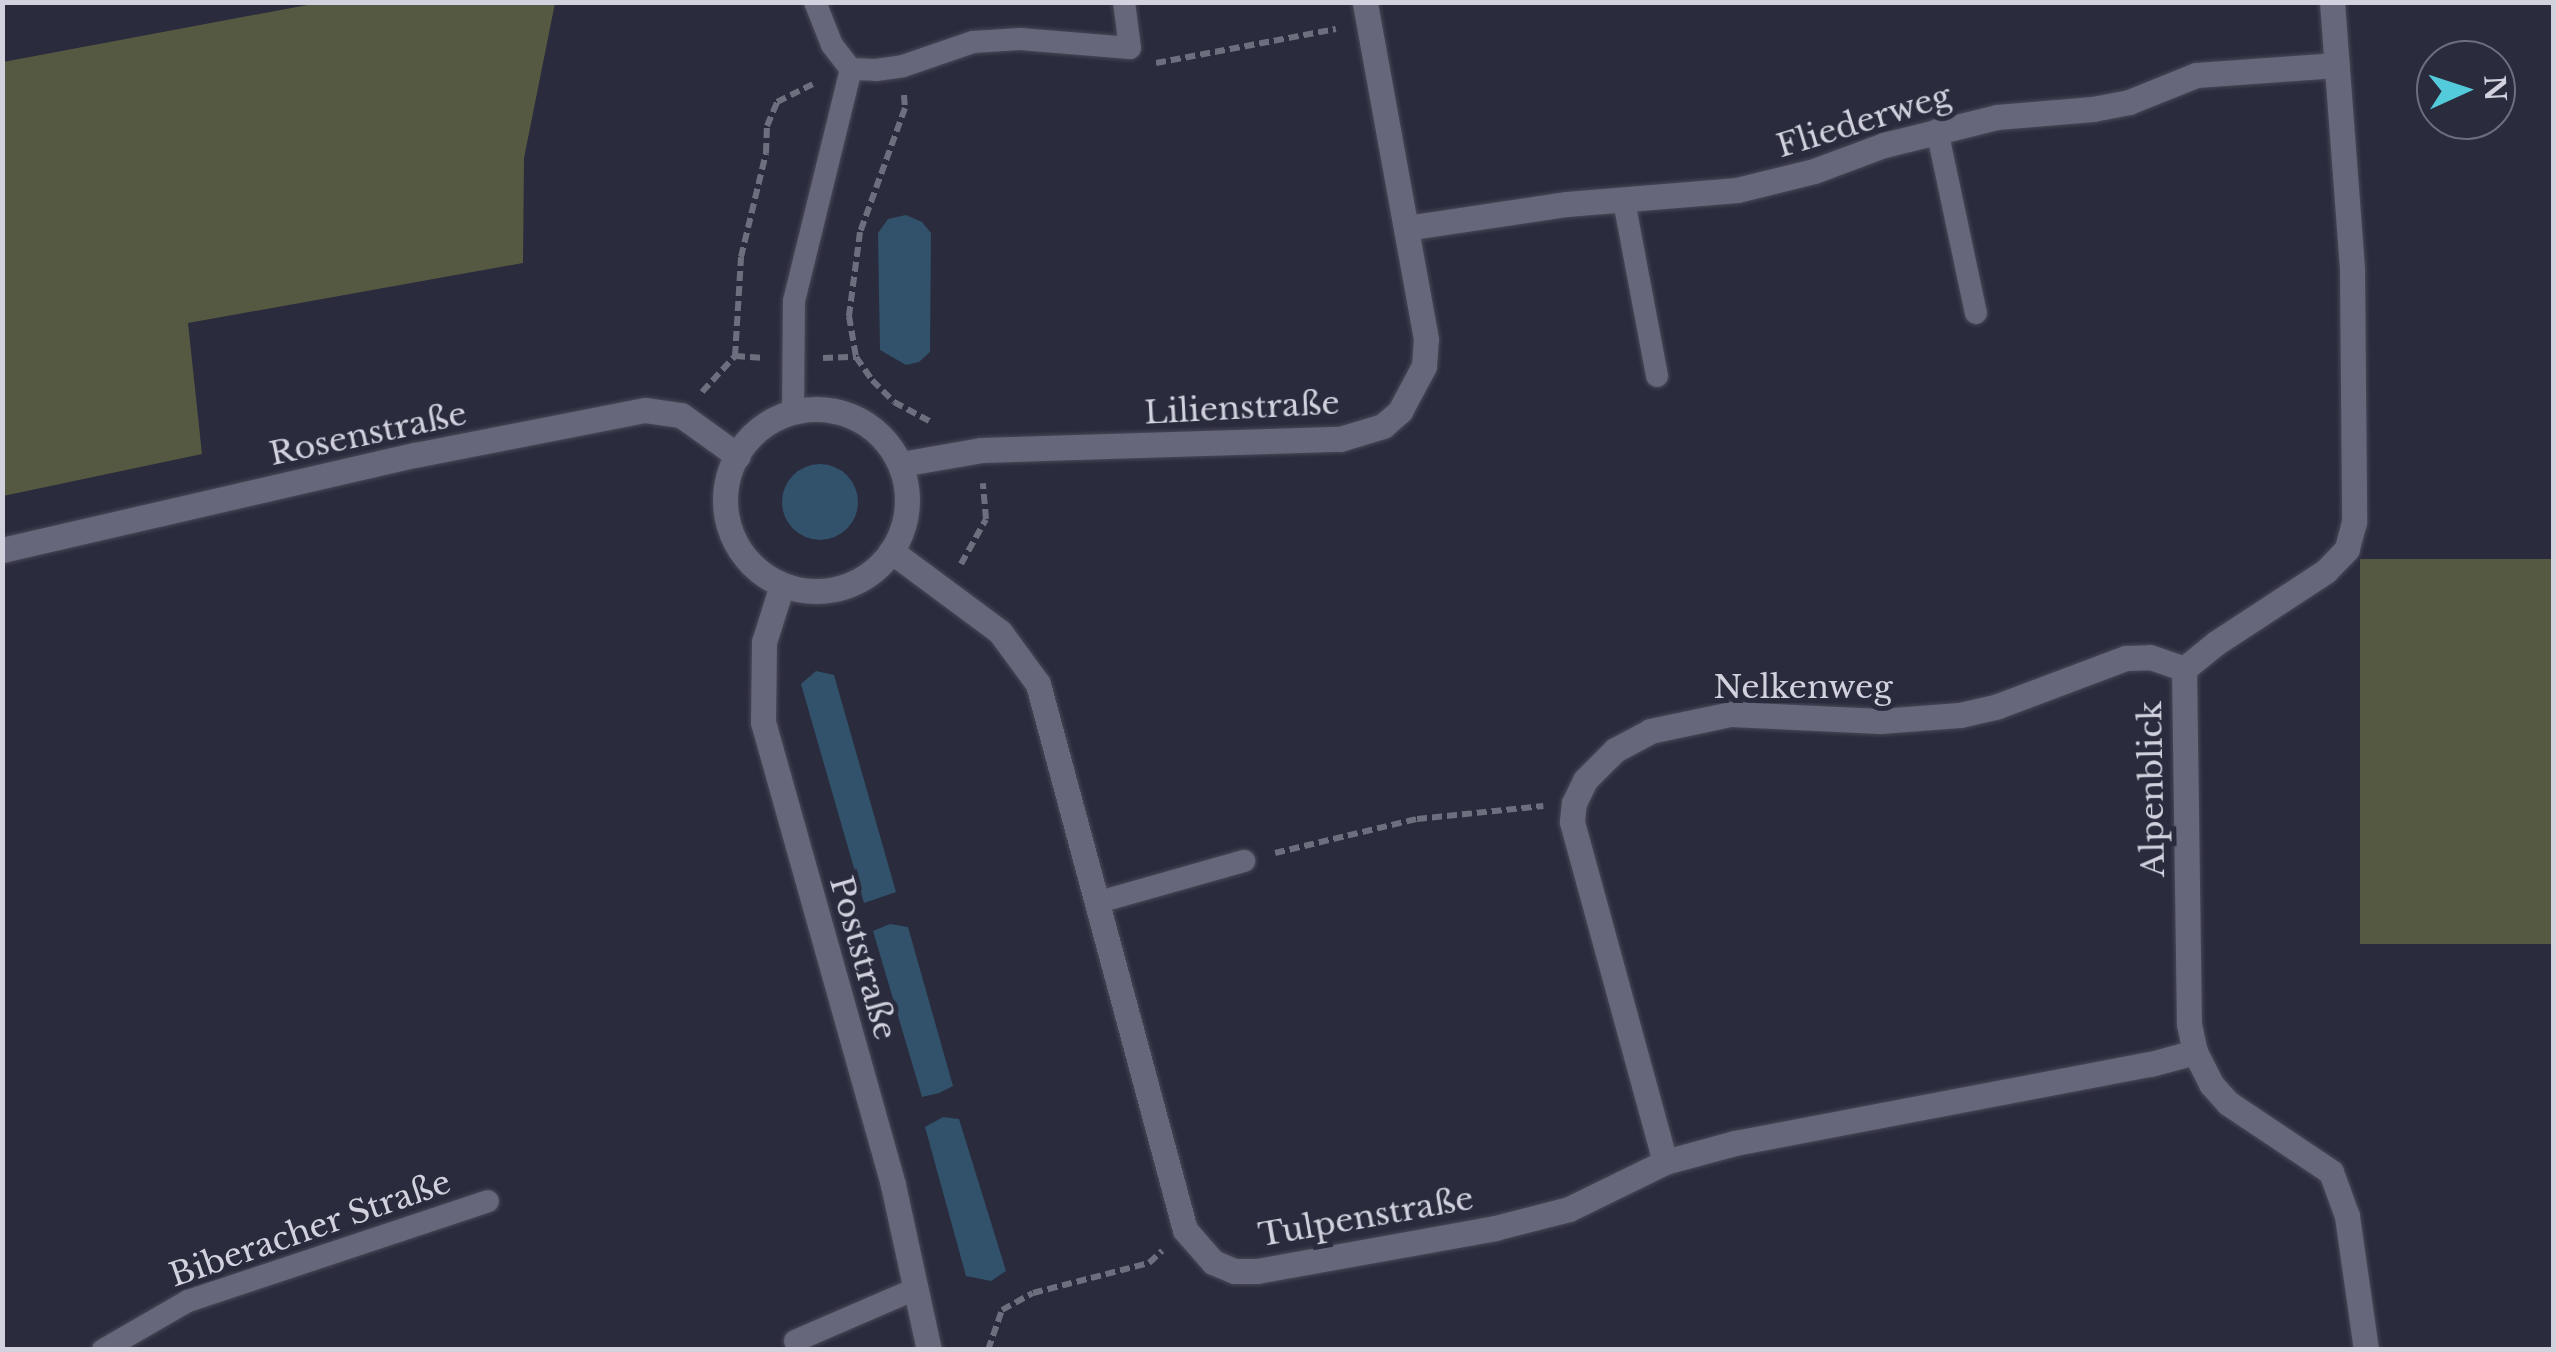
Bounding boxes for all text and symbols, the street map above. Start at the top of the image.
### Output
north arrow [2416,40,2516,140]
text: N [2476,74,2513,103]
street label: Fliederweg [1772,76,1956,166]
street label: Lilienstraße [1143,384,1341,432]
street label: Rosenstraße [266,394,470,474]
street label: Nelkenweg [1713,668,1893,706]
street label: Alpenblick [2131,701,2173,877]
street label: Poststraße [821,872,905,1044]
street label: Biberacher Straße [164,1163,456,1295]
street label: Tulpenstraße [1256,1179,1476,1255]

